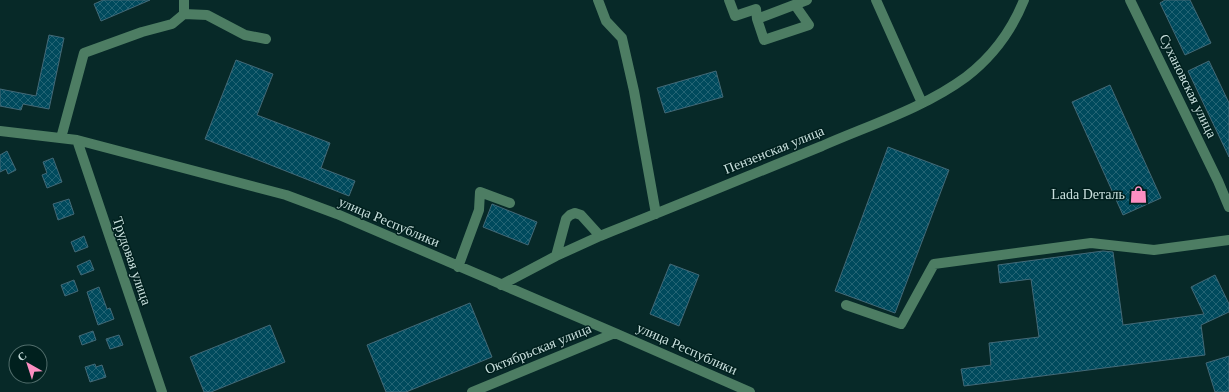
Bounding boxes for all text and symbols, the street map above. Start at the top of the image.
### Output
street label: Сухановская улица [1156,32,1220,141]
street label: Пензенская улица [722,123,827,177]
shop icon: Lada Dеталь [1128,184,1148,204]
place label: Lada Dеталь [1051,187,1125,202]
street label: улица Республики [336,194,442,250]
street label: Трудовая улица [110,215,154,308]
street label: улица Республики [634,320,740,378]
street label: Октябрьская улица [483,321,594,377]
north arrow [8,344,48,384]
text: С [15,349,29,363]

